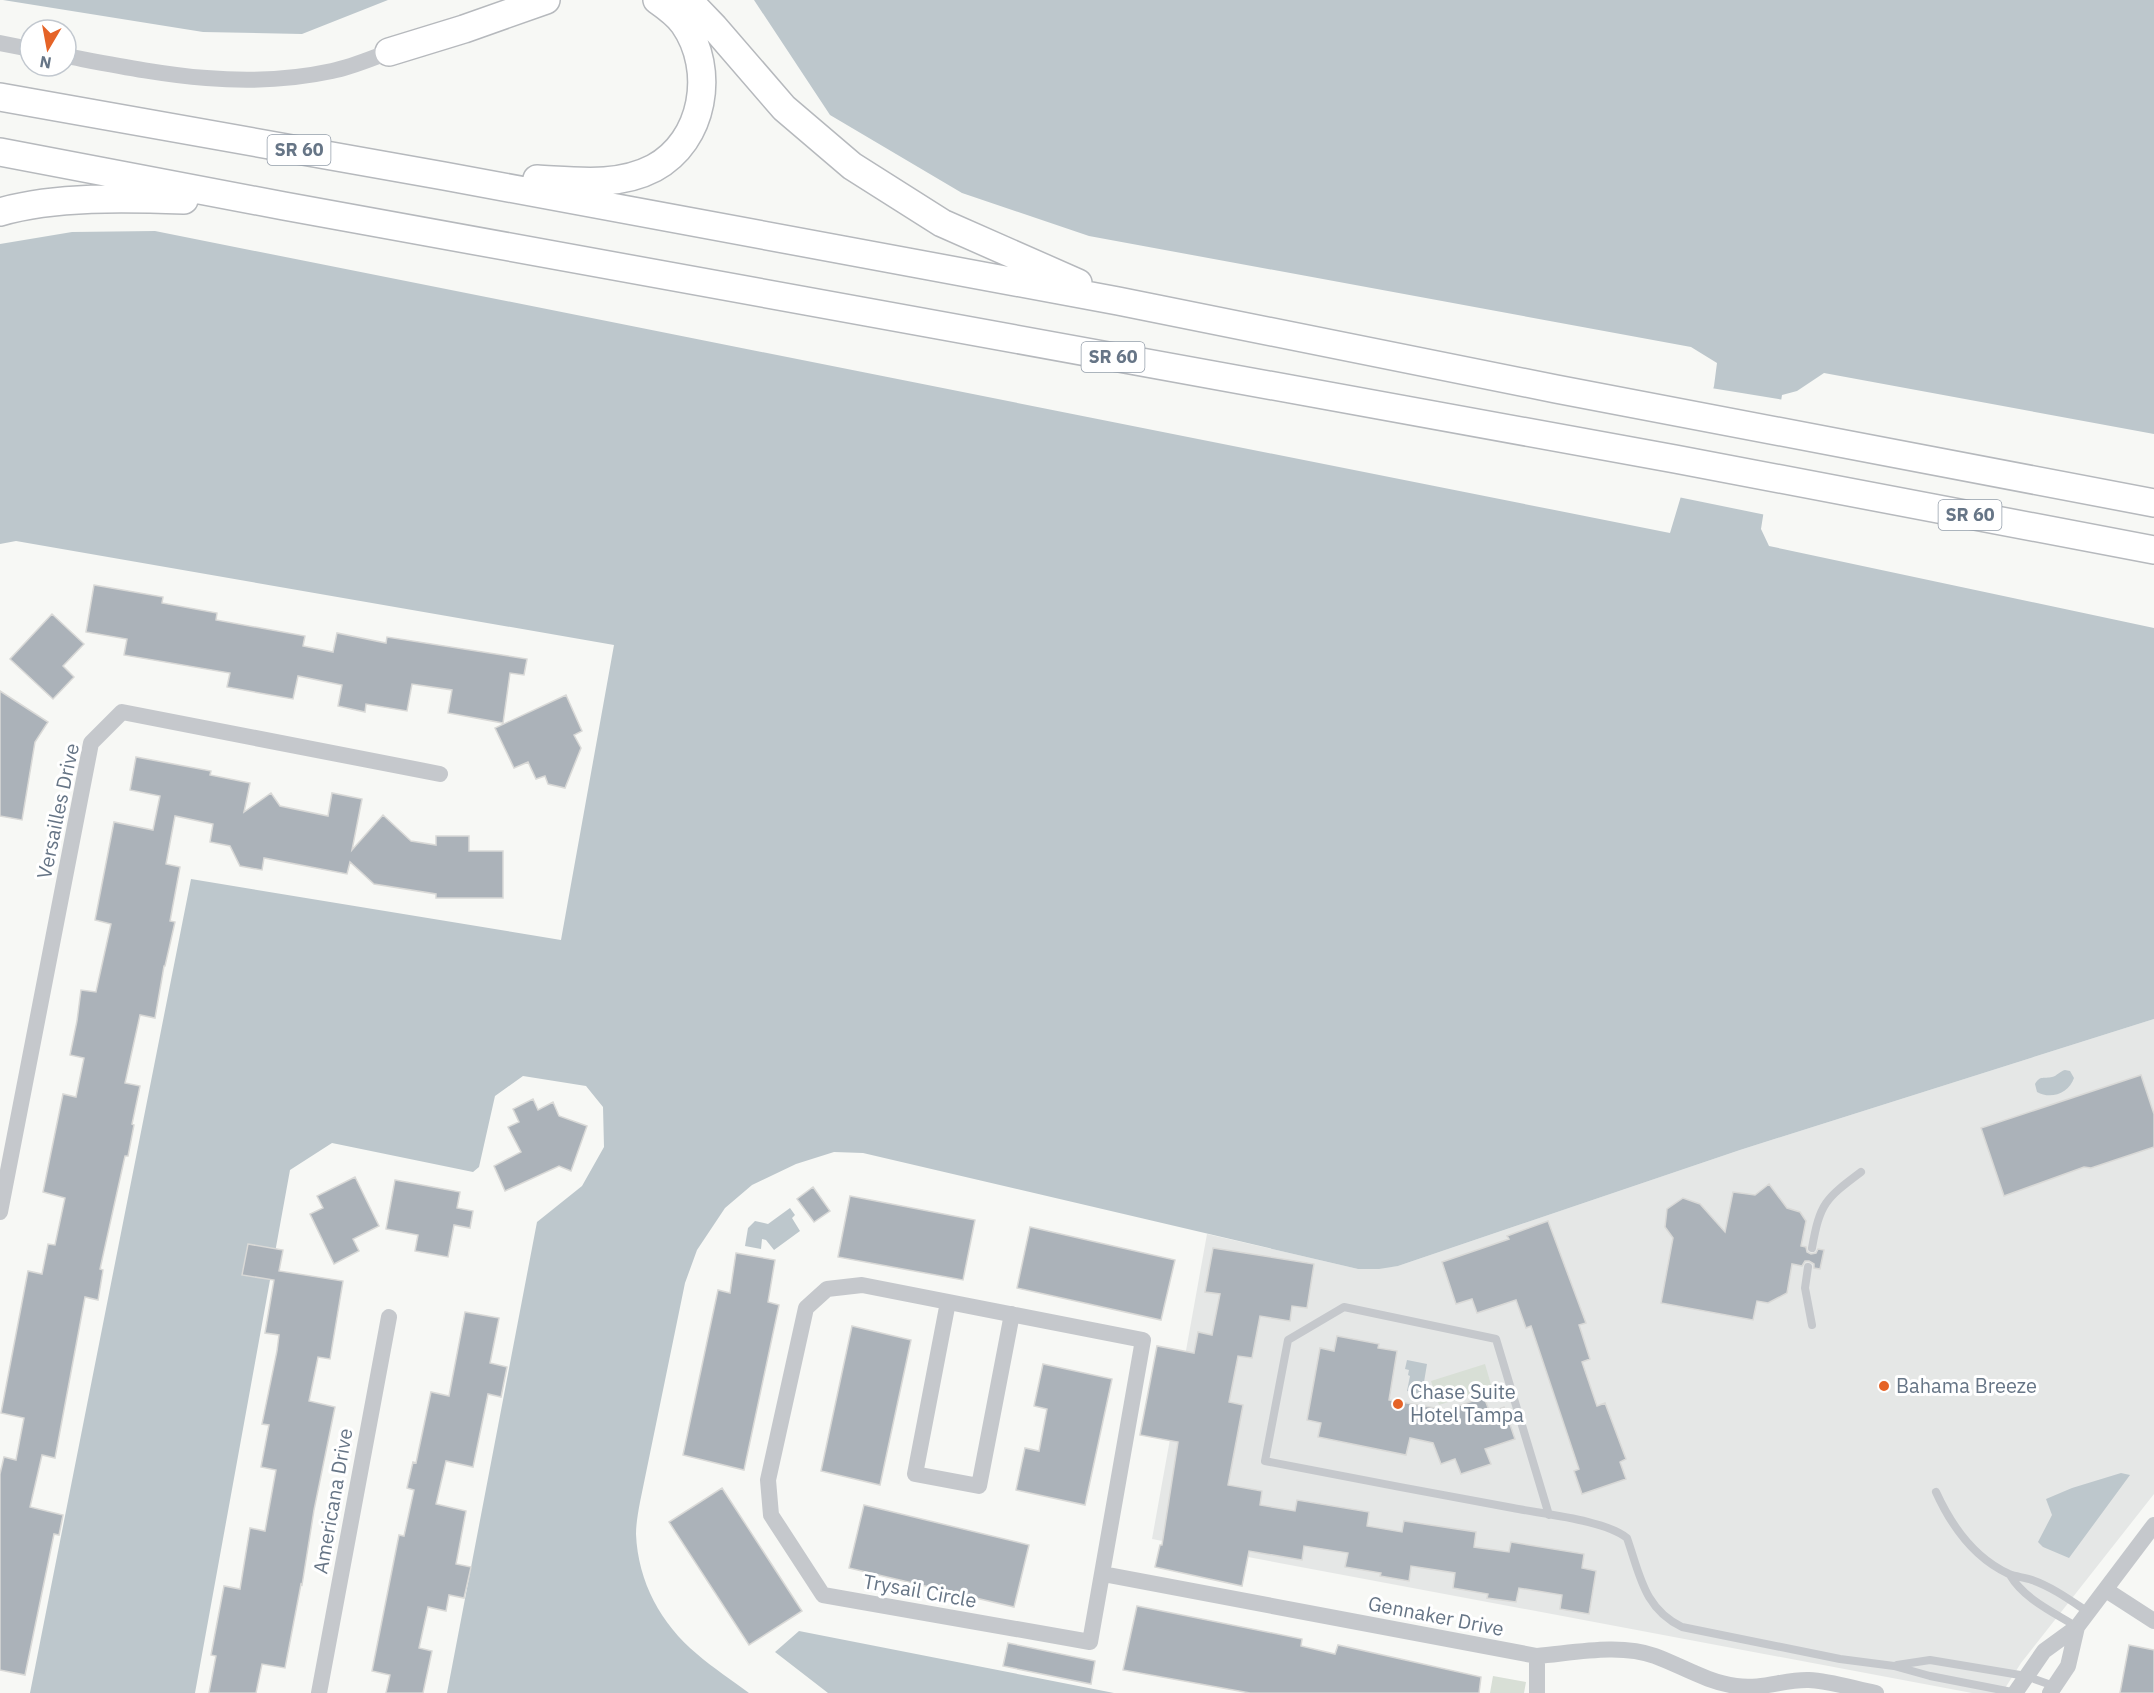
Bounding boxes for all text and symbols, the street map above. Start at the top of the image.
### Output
north arrow [18,18,78,78]
text: N [38,52,53,74]
road number: SR 60 [268,135,330,165]
road number: SR 60 [1082,342,1144,372]
road number: SR 60 [1938,500,2002,530]
street label: Versailles Drive [30,741,85,881]
place label: Bahama Breeze [1896,1372,2037,1399]
place label: Chase Suite Hotel Tampa [1410,1378,1524,1428]
marker: Bahama Breeze [1877,1379,1891,1393]
marker: Chase Suite Hotel Tampa [1391,1397,1405,1411]
street label: Americana Drive [306,1426,359,1576]
street label: Trysail Circle [861,1567,979,1614]
street label: Gennaker Drive [1366,1589,1506,1642]

